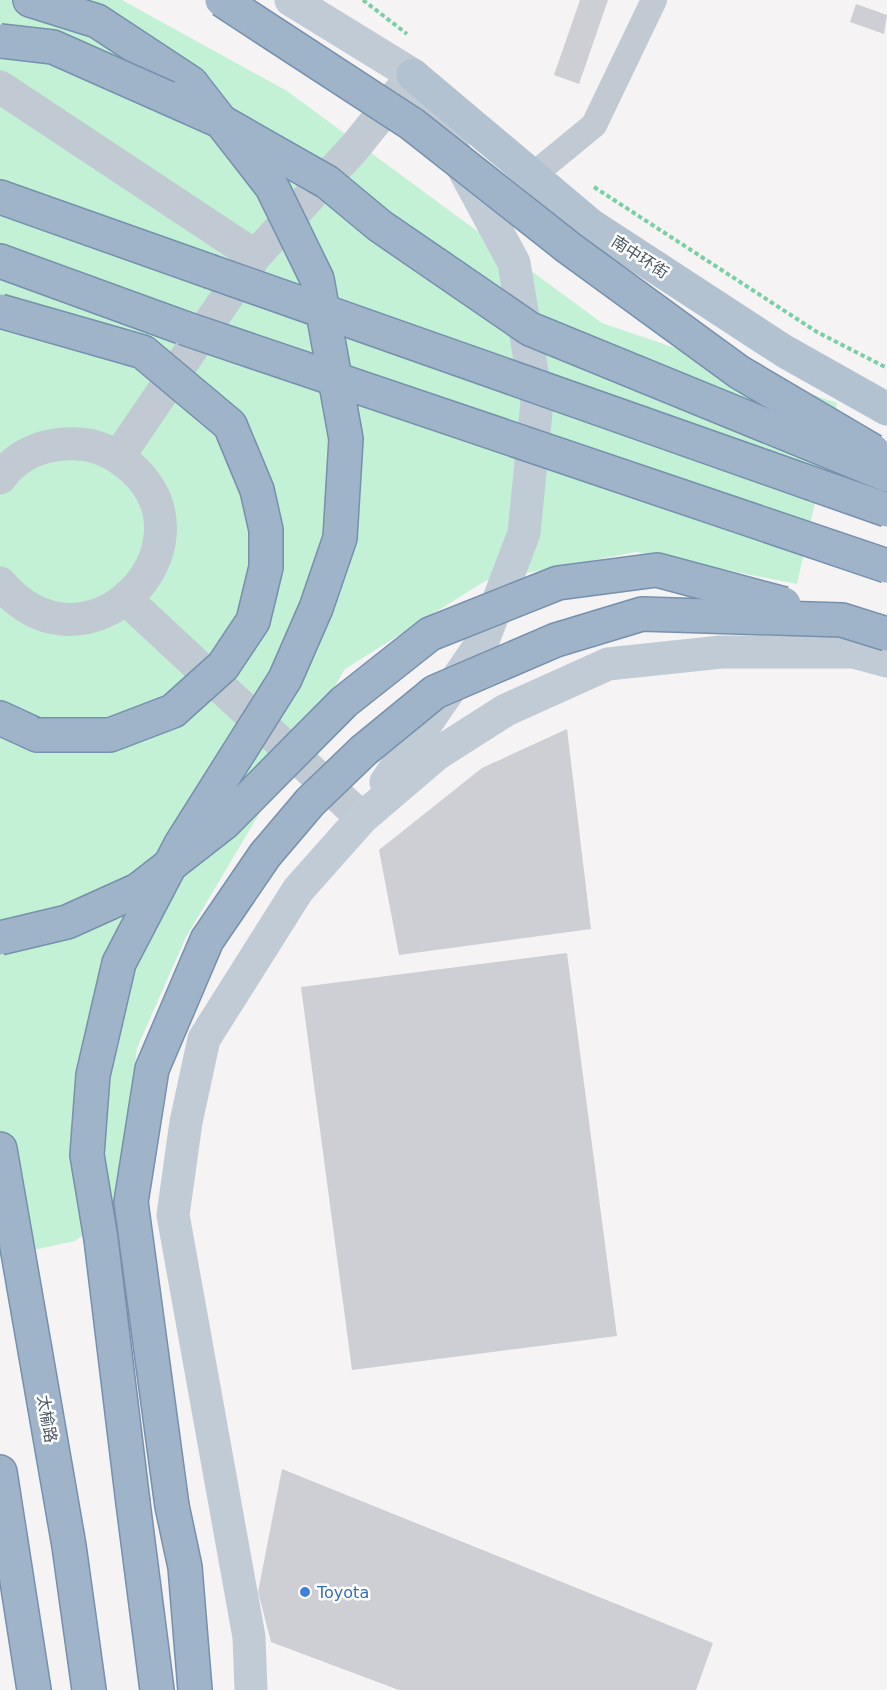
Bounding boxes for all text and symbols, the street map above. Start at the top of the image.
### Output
street label: 南中环街 [608,232,672,282]
street label: 太榆路 [33,1394,61,1444]
place label: Toyota [316,1583,369,1602]
marker: Toyota [298,1585,312,1599]

